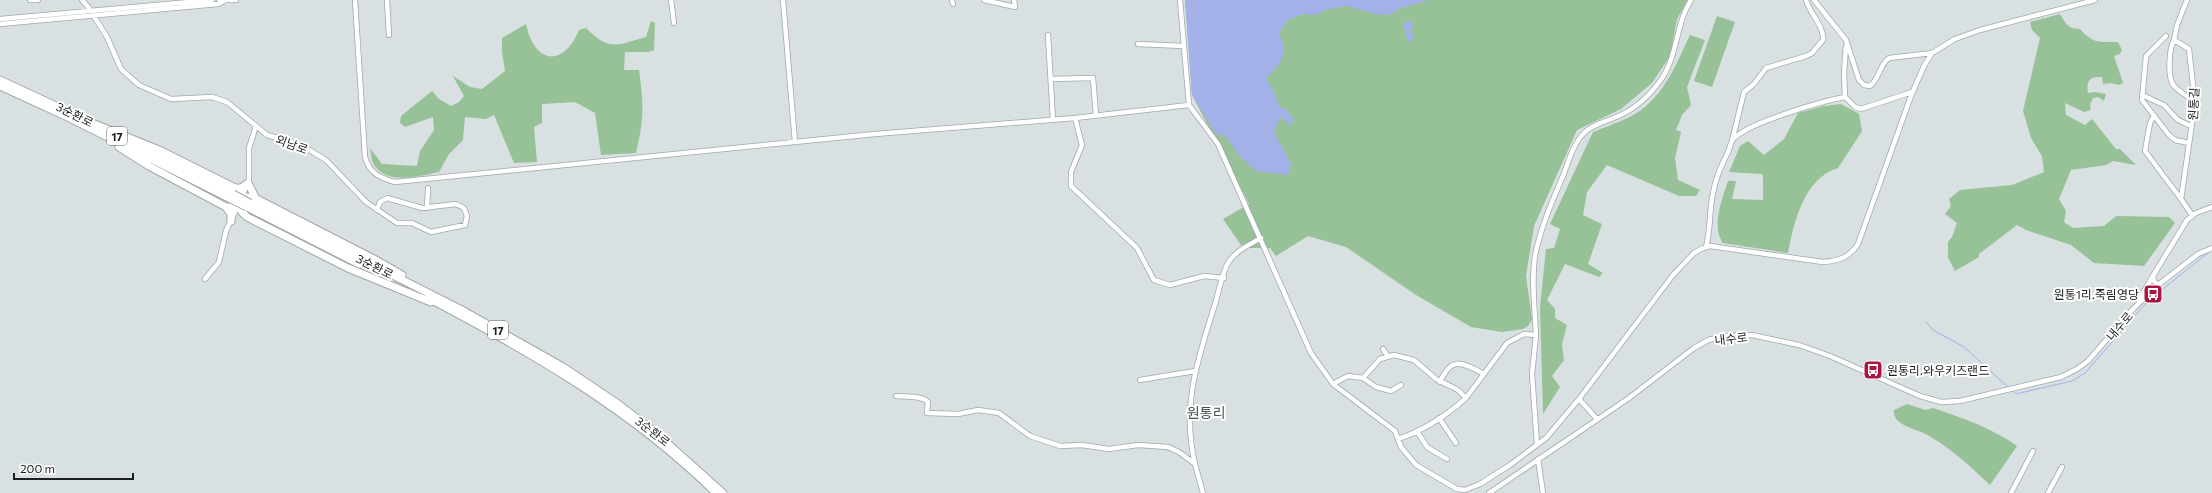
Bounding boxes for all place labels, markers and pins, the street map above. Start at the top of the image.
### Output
bus stop icon: 원통1리.죽림영당 [2142,283,2164,305]
place label: 원통1리.죽림영당 [2054,287,2139,301]
bus stop icon: 원통리.와우키즈랜드 [1862,359,1884,381]
place label: 원통리.와우키즈랜드 [1887,363,1989,377]

